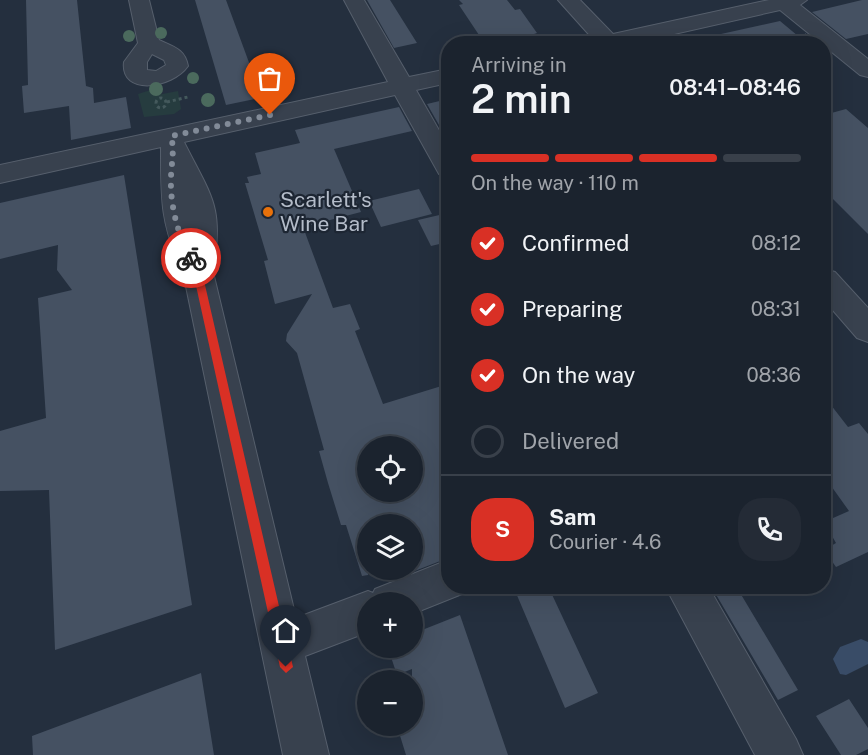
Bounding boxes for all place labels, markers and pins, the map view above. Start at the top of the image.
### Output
pin [244,53,295,115]
place label: Scarlett's Wine Bar [280,187,372,236]
marker: Scarlett's Wine Bar [261,205,275,219]
pin [260,605,311,667]

